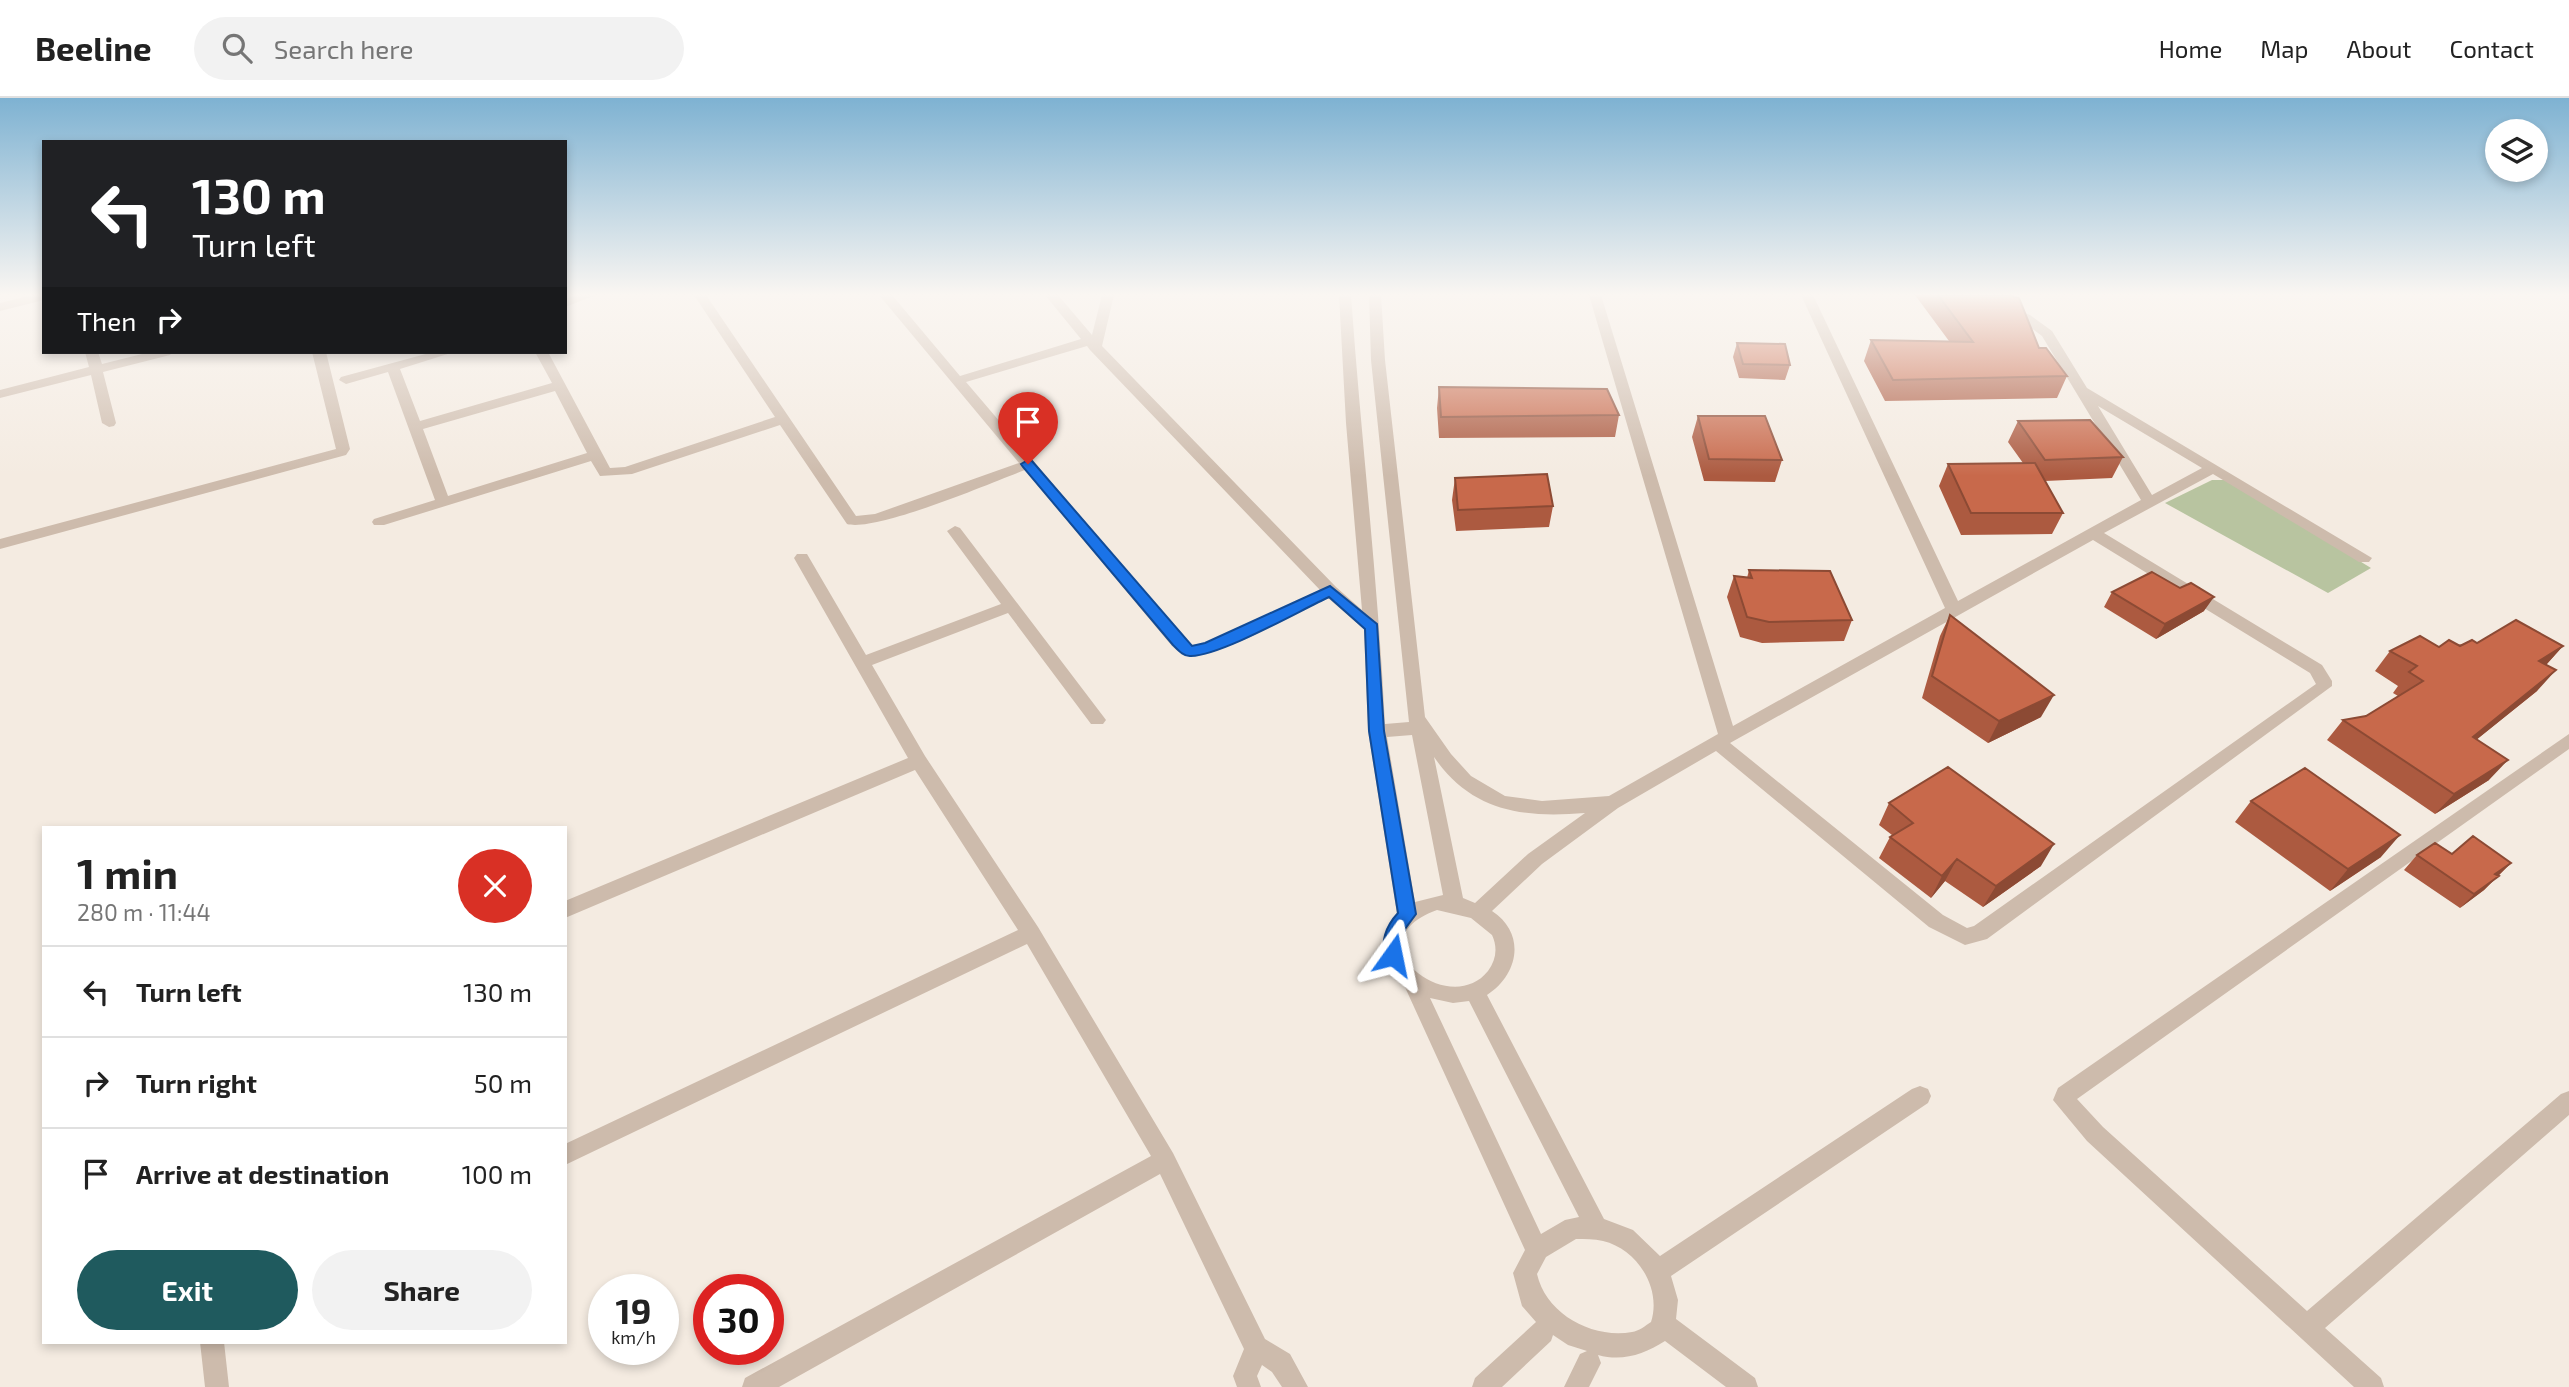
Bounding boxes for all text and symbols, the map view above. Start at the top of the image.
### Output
search box [194,17,684,80]
text: Beeline [35,28,152,68]
icon: search [218,29,256,67]
text: Search here [274,33,413,64]
text: Home [2159,34,2222,63]
text: Map [2260,34,2308,63]
text: About [2346,34,2412,63]
text: Contact [2450,34,2534,63]
map controls [2485,119,2548,182]
button: layers [2485,119,2548,182]
text: 130 m [192,165,326,224]
icon: left [77,168,168,259]
text: Turn left [192,225,316,263]
icon: right [150,301,188,339]
text: Then [77,305,136,336]
pin [998,392,1058,464]
icon: arrive [1009,403,1047,441]
text: 1 min [77,847,178,897]
button: close [458,849,532,923]
text: 280 m · 11:44 [77,898,211,926]
position arrow [1356,918,1430,992]
icon: left [77,973,115,1011]
text: Turn left [136,976,242,1007]
text: 130 m [463,976,532,1007]
icon: right [77,1064,115,1102]
text: Turn right [136,1067,257,1098]
text: 50 m [474,1067,532,1098]
icon: arrive [77,1155,115,1193]
text: Arrive at destination [136,1158,389,1189]
text: 100 m [462,1158,532,1189]
button: Exit [77,1250,298,1330]
button: Share [312,1250,532,1330]
speed limit sign: 30 [693,1274,784,1365]
text: 19 [616,1289,651,1331]
text: km/h [611,1326,656,1348]

